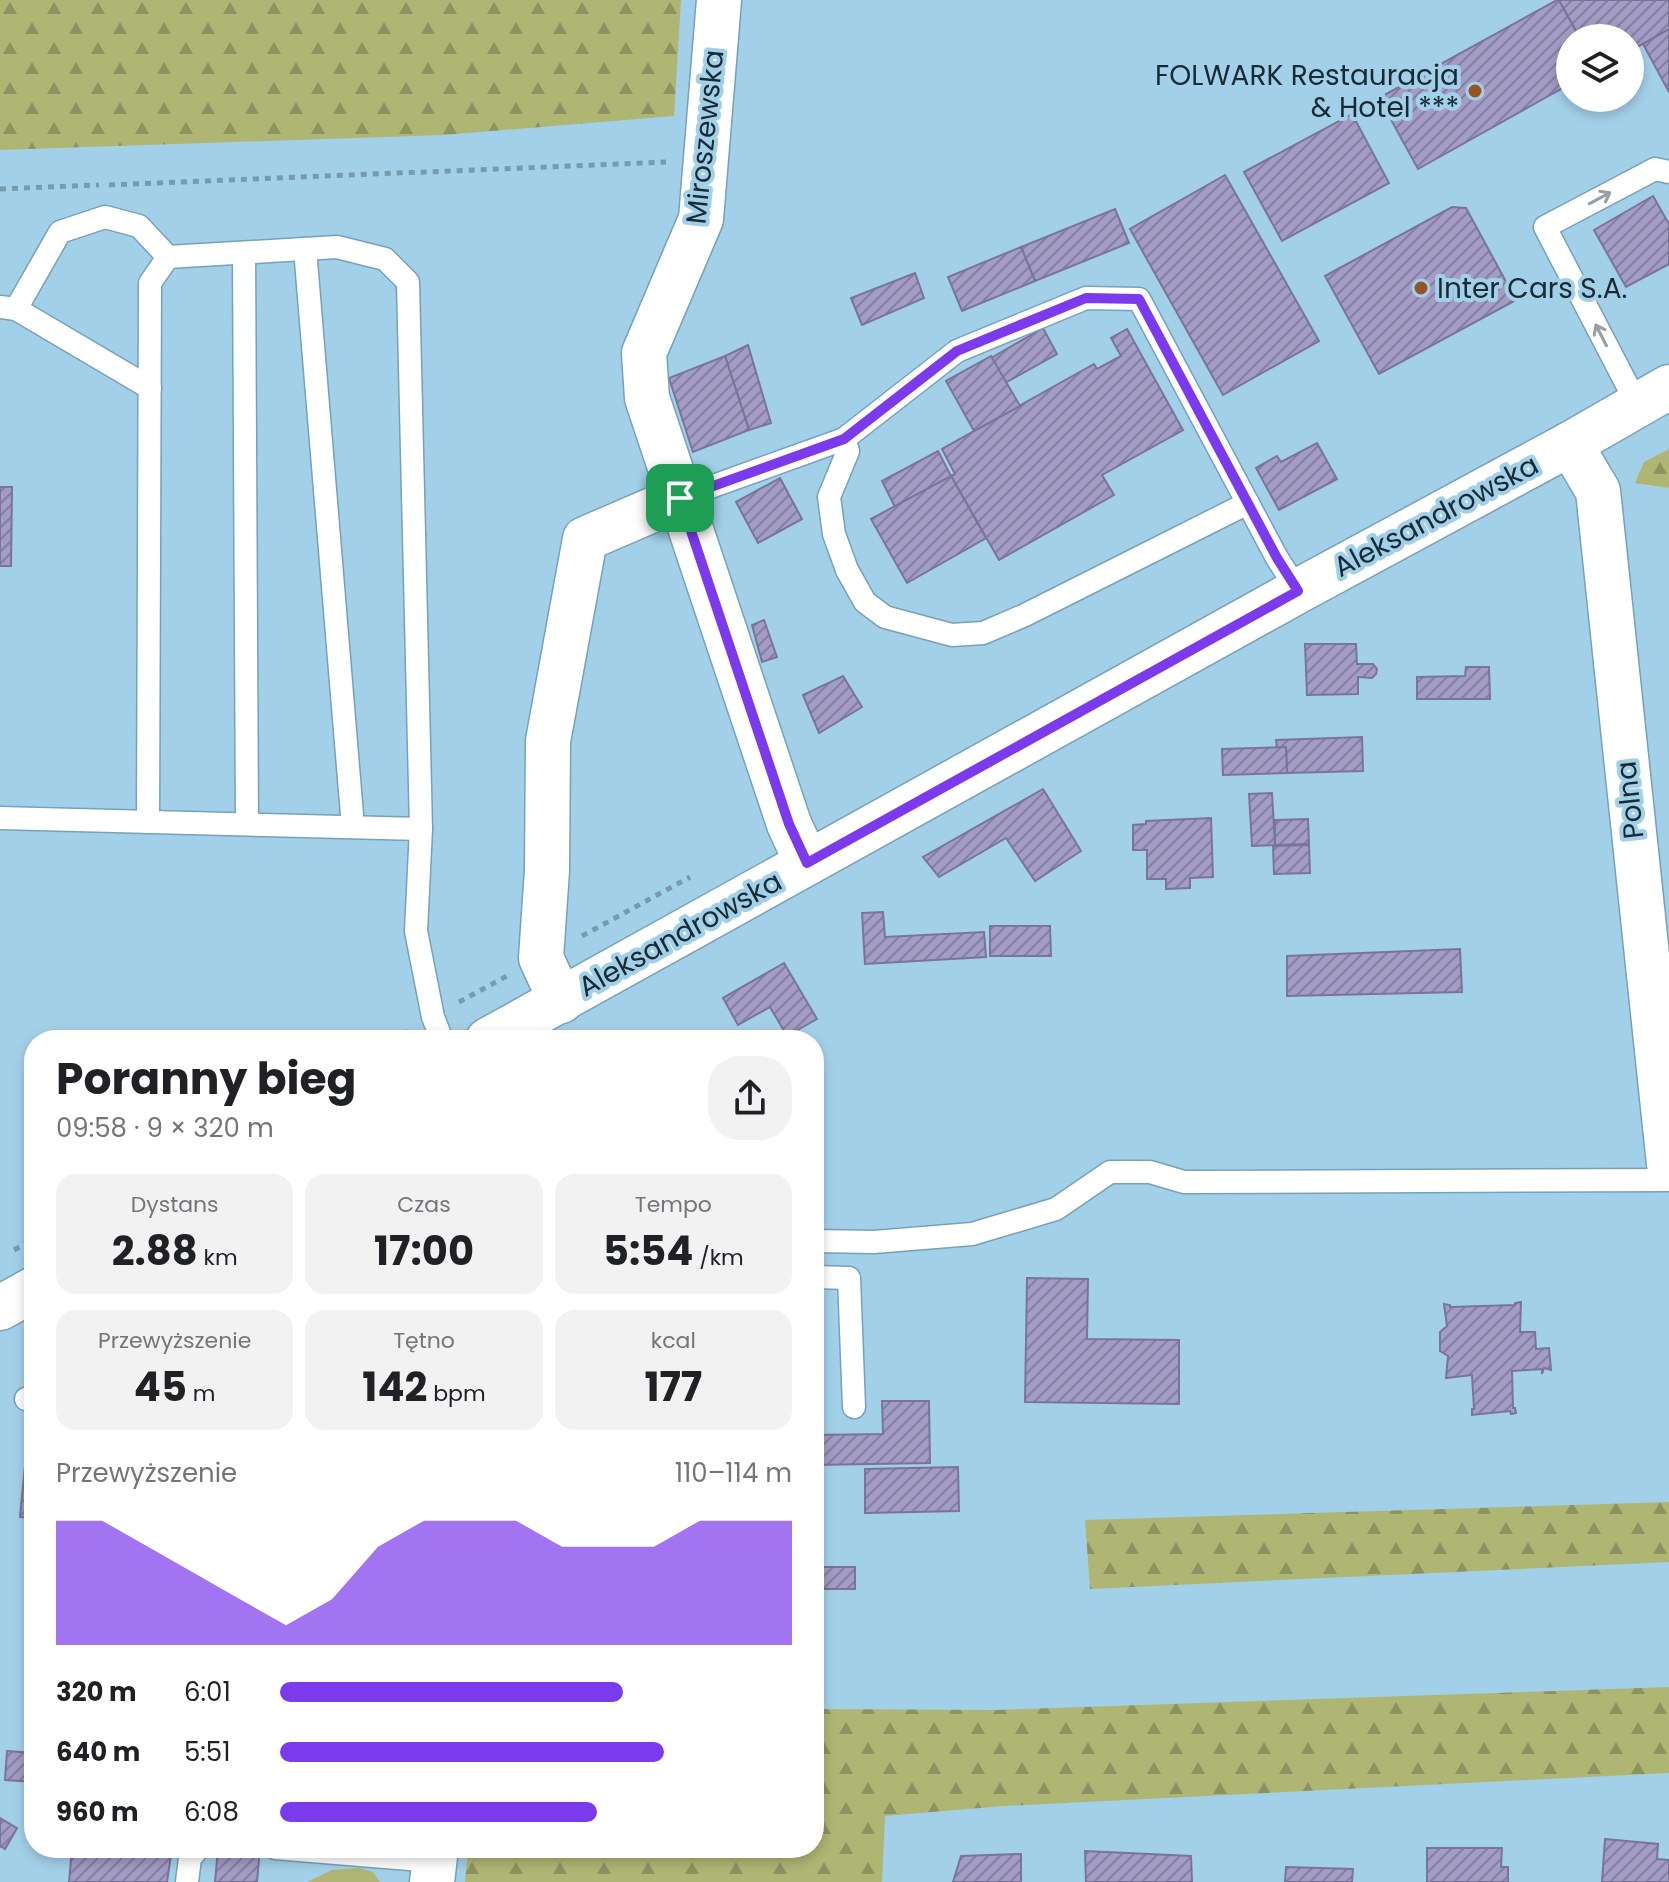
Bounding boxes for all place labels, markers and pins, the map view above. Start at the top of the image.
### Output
place label: FOLWARK Restauracja & Hotel *** [1155,56,1459,127]
marker: FOLWARK Restauracja & Hotel *** [1466,82,1484,100]
place label: Inter Cars S.A. [1437,269,1627,308]
marker: Inter Cars S.A. [1412,279,1430,297]
pin [646,464,714,532]

